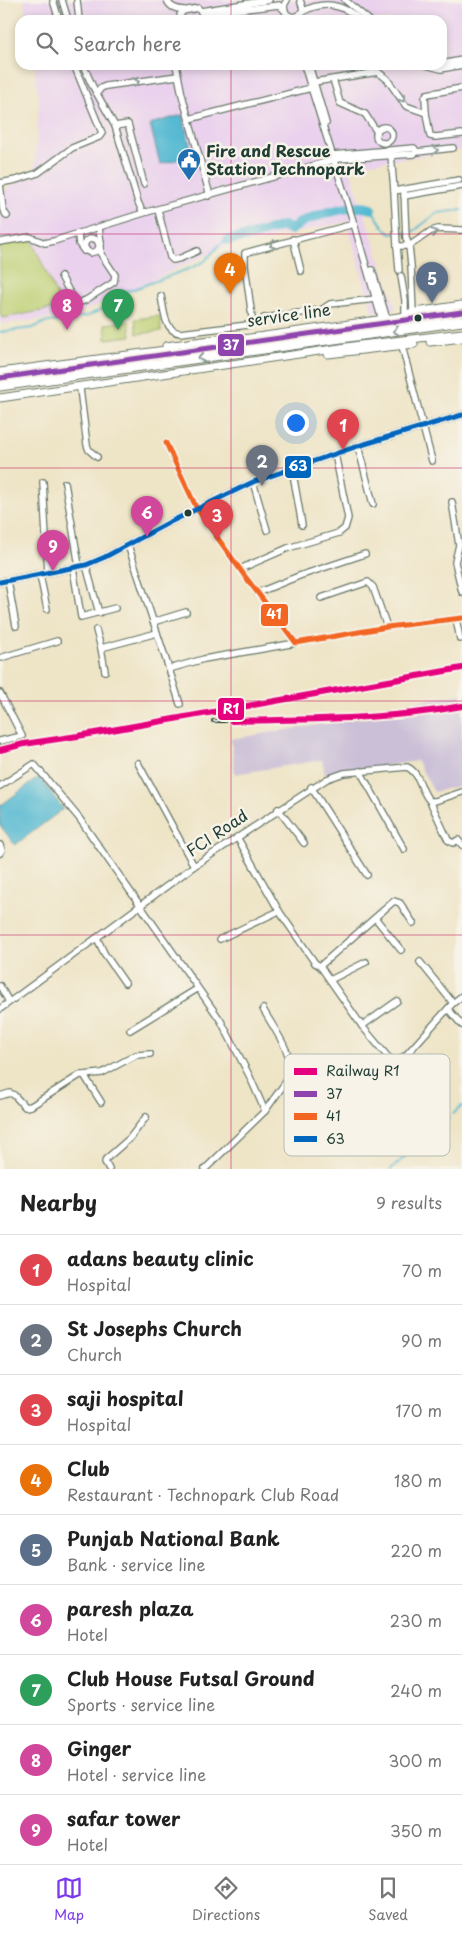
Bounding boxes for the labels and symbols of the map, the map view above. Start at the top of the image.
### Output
one-way arrow [132,78,141,88]
one-way arrow [395,93,405,102]
place label: Fire and Rescue Station Technopark [206,138,365,180]
one-way arrow [431,145,439,156]
public building icon: Fire and Rescue Station Technopark [176,147,202,181]
one-way arrow [429,228,438,238]
one-way arrow [269,239,278,249]
pin: 4 [214,253,246,294]
pin: 5 [416,262,448,303]
pin: 8 [51,289,83,330]
pin: 7 [102,289,134,330]
street label: service line [246,296,332,332]
unlabelled marker [413,313,423,323]
one-way arrow [392,325,401,335]
line badge: 37 [217,333,245,357]
text: 37 [223,334,240,355]
one-way arrow [197,353,205,363]
pin: 1 [327,409,359,450]
your location [283,410,309,436]
pin: 2 [246,445,278,486]
line badge: 63 [284,455,312,479]
text: 63 [289,455,307,476]
pin: 6 [131,496,163,537]
pin: 3 [201,499,233,540]
unlabelled marker [183,508,193,518]
pin: 9 [37,530,69,571]
line badge: 41 [260,603,289,627]
text: 41 [266,603,282,624]
line badge: R1 [217,697,245,721]
text: R1 [223,698,240,719]
street label: FCI Road [181,803,252,862]
legend [284,1054,450,1156]
text: Railway R1 [326,1060,399,1081]
text: 37 [326,1083,343,1104]
text: 41 [326,1105,341,1126]
text: 63 [326,1128,345,1149]

